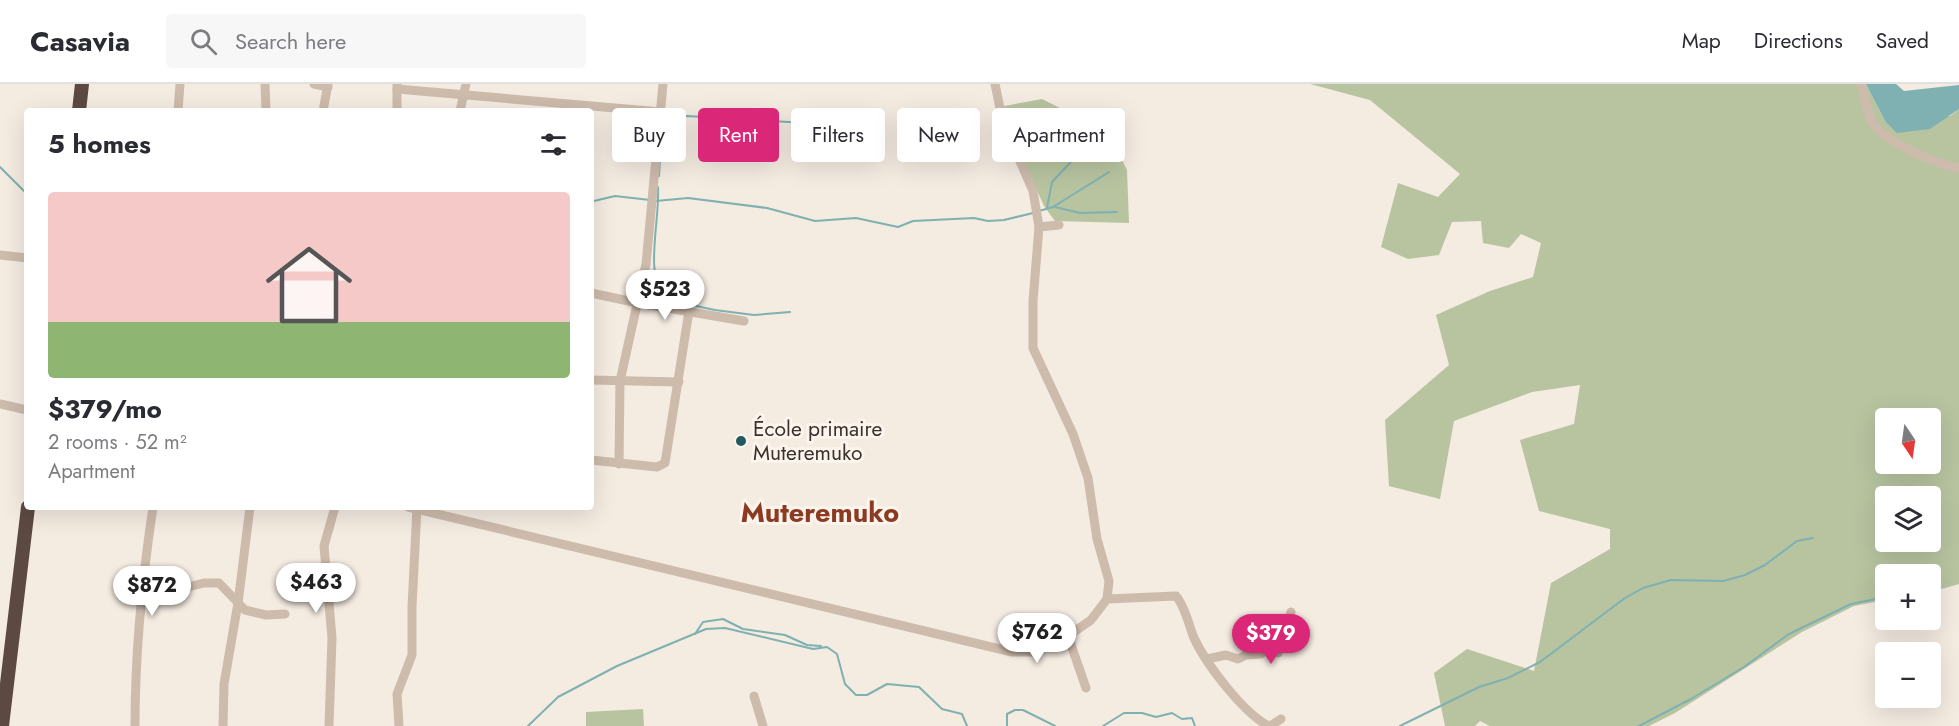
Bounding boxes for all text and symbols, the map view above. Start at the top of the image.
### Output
search box [166,14,586,68]
text: Casavia [30,21,130,62]
icon: search [187,25,220,58]
text: Search here [235,25,346,57]
text: Map [1682,26,1721,56]
text: Directions [1754,26,1843,56]
text: Saved [1876,26,1929,56]
chip: Buy [612,108,686,162]
chip: Rent [698,108,779,162]
chip: Filters [791,108,885,162]
chip: New [897,108,980,162]
chip: Apartment [992,108,1125,162]
text: 5 homes [48,125,151,163]
icon: filters [537,128,570,161]
icon: home [255,231,363,339]
pin: $523 [629,270,701,321]
text: $523 [640,275,690,304]
text: $379/mo [48,390,162,428]
north arrow [1875,408,1941,474]
map controls [1875,408,1941,708]
place label: École primaire Muteremuko [753,414,882,468]
text: 2 rooms · 52 m² [48,428,187,457]
marker: École primaire Muteremuko [734,434,748,448]
text: Apartment [48,457,135,486]
button: layers [1875,486,1941,552]
district label: Muteremuko [741,493,899,532]
pin: $463 [280,563,352,614]
button: + [1875,564,1941,630]
pin: $872 [116,566,188,617]
text: $463 [290,568,342,597]
text: $872 [127,571,177,600]
pin: $762 [1001,613,1073,664]
pin: $379 [1235,614,1307,665]
text: $762 [1012,618,1063,647]
text: $379 [1246,619,1296,648]
button: − [1875,642,1941,708]

